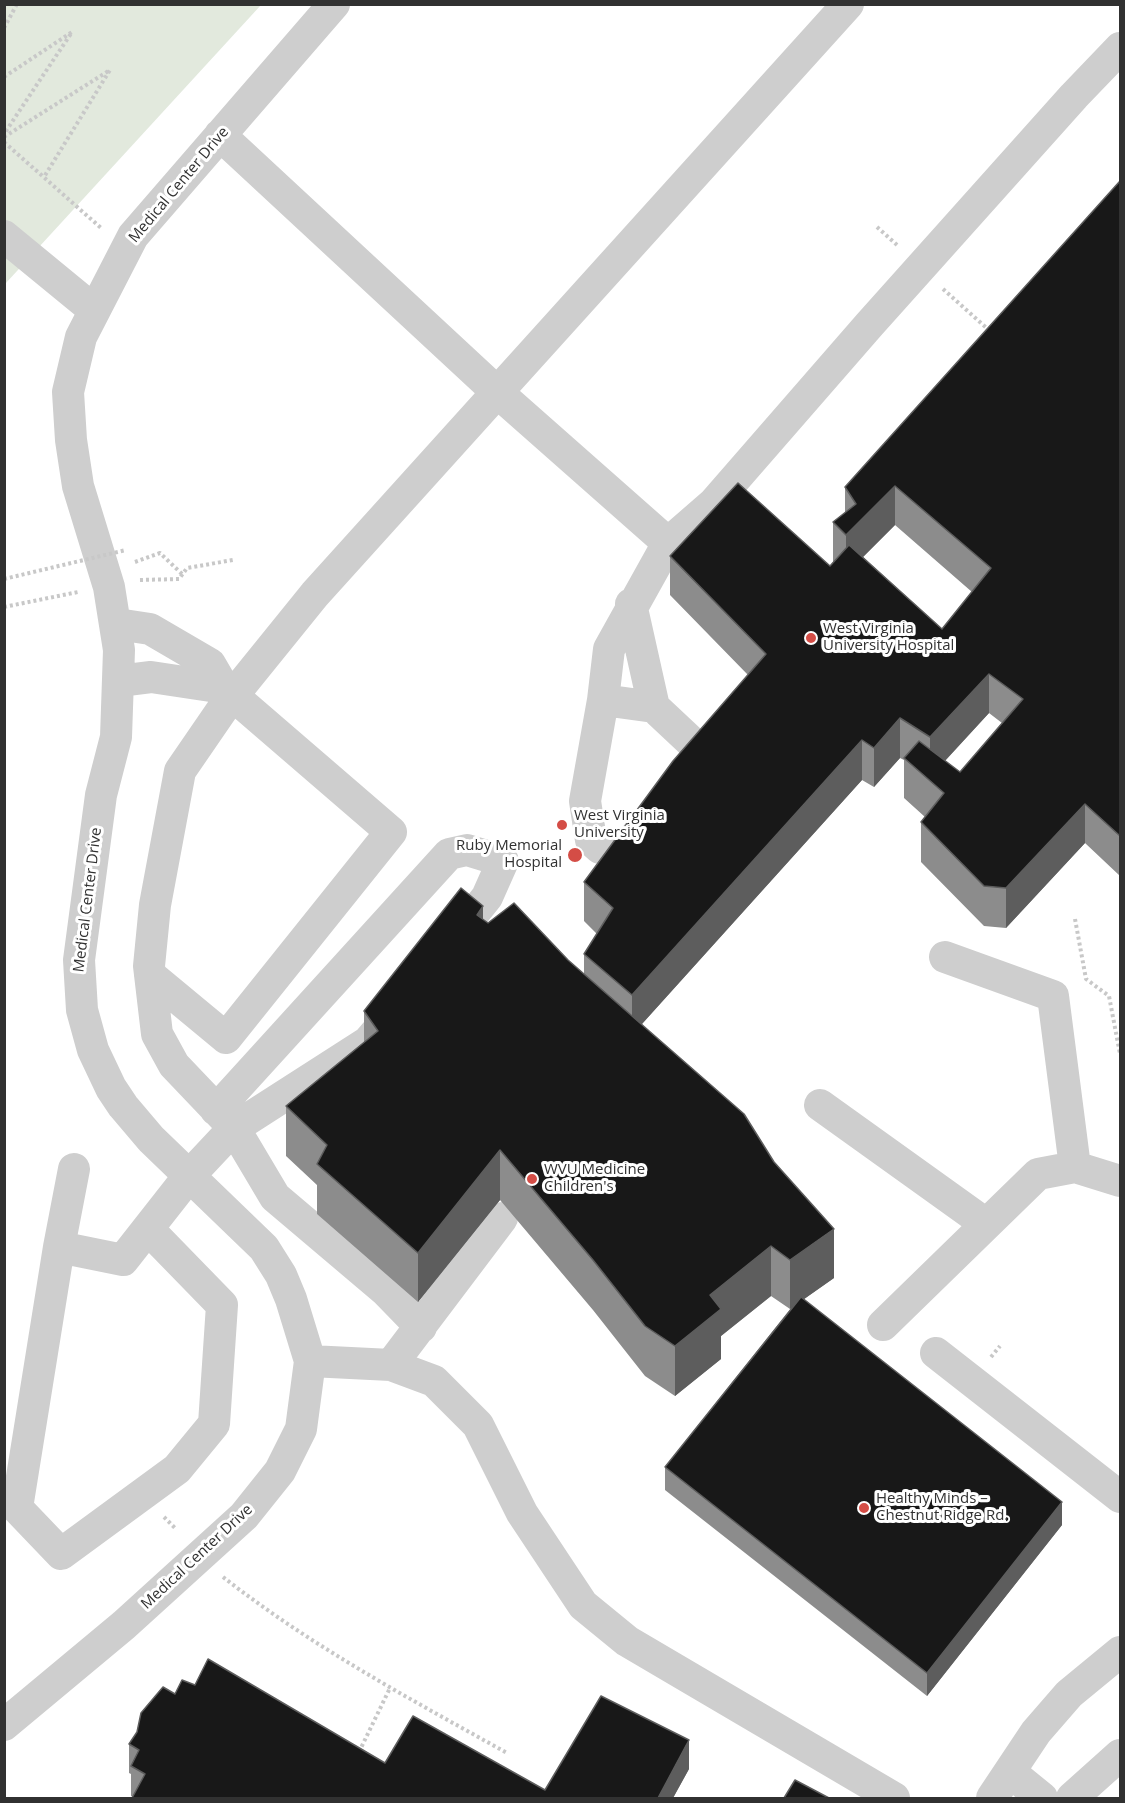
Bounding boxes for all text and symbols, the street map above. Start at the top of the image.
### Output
street label: Medical Center Drive [125,123,233,247]
place label: West Virginia University Hospital [823,620,954,655]
marker: West Virginia University Hospital [804,631,818,645]
place label: West Virginia University [574,807,665,842]
marker: West Virginia University [555,818,569,832]
street label: Medical Center Drive [70,827,106,973]
place label: Ruby Memorial Hospital [456,837,562,872]
marker: Ruby Memorial Hospital [566,846,584,864]
place label: WVU Medicine Children's [544,1161,645,1196]
marker: WVU Medicine Children's [525,1172,539,1186]
place label: Healthy Minds – Chestnut Ridge Rd. [876,1490,1008,1525]
street label: Medical Center Drive [138,1501,256,1613]
marker: Healthy Minds – Chestnut Ridge Rd. [857,1501,871,1515]

